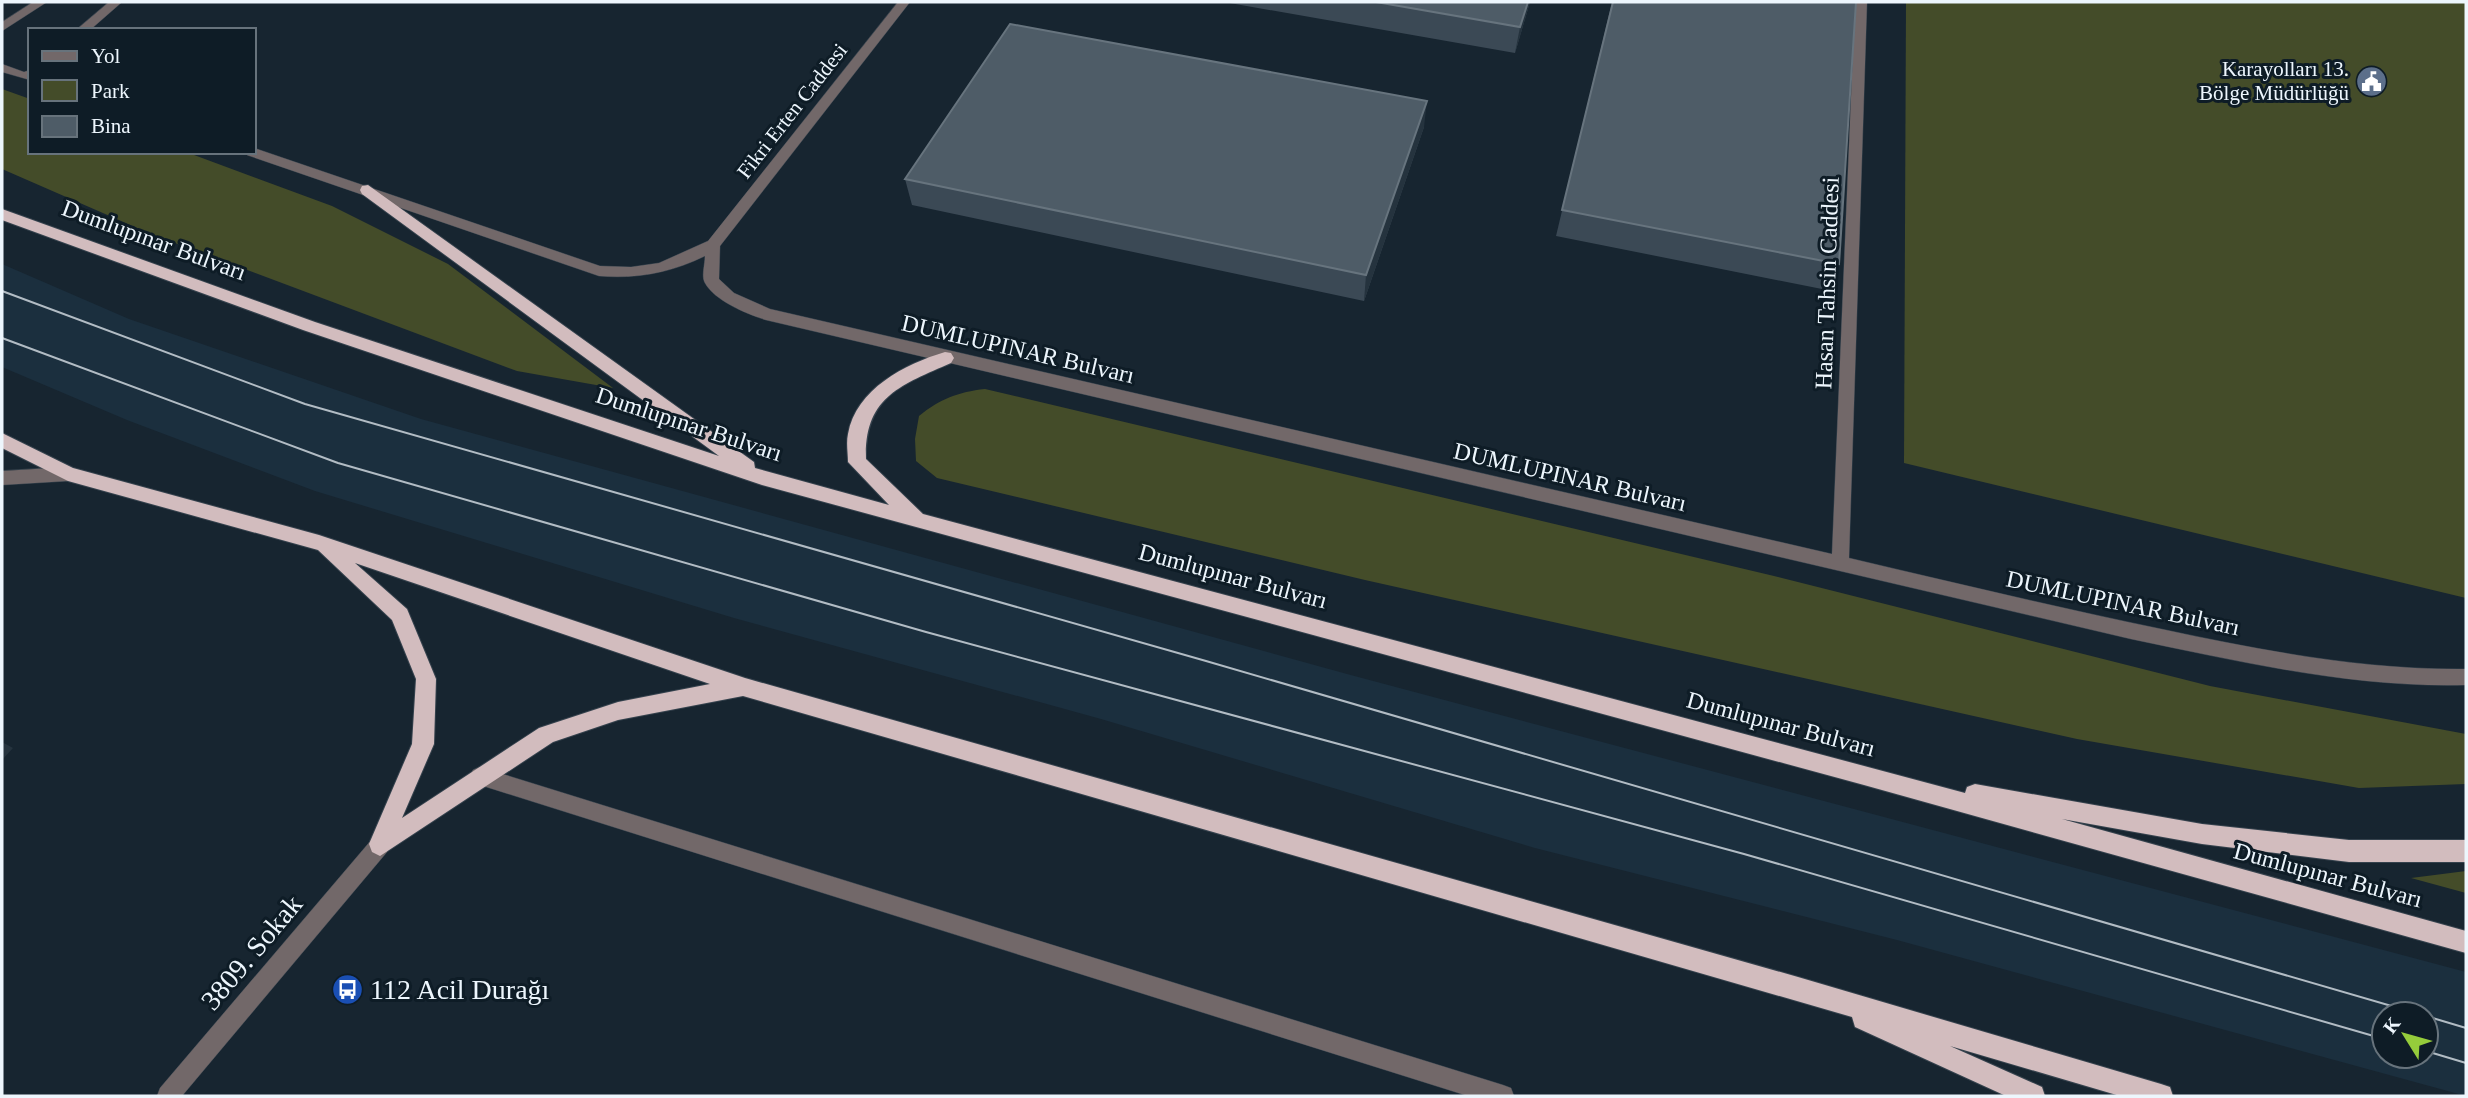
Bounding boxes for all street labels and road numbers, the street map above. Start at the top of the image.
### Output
street label: Fikri Erten Caddesi [732,39,852,183]
street label: Hasan Tahsin Caddesi [1810,176,1844,390]
street label: Dumlupınar Bulvarı [58,195,250,286]
street label: DUMLUPINAR Bulvarı [899,310,1137,389]
street label: Dumlupınar Bulvarı [593,382,786,466]
street label: DUMLUPINAR Bulvarı [1451,438,1689,517]
street label: Dumlupınar Bulvarı [1136,538,1330,614]
street label: DUMLUPINAR Bulvarı [2004,566,2242,641]
street label: Dumlupınar Bulvarı [1684,686,1878,762]
street label: Dumlupınar Bulvarı [2231,837,2425,913]
street label: 3809. Sokak [195,889,308,1016]

